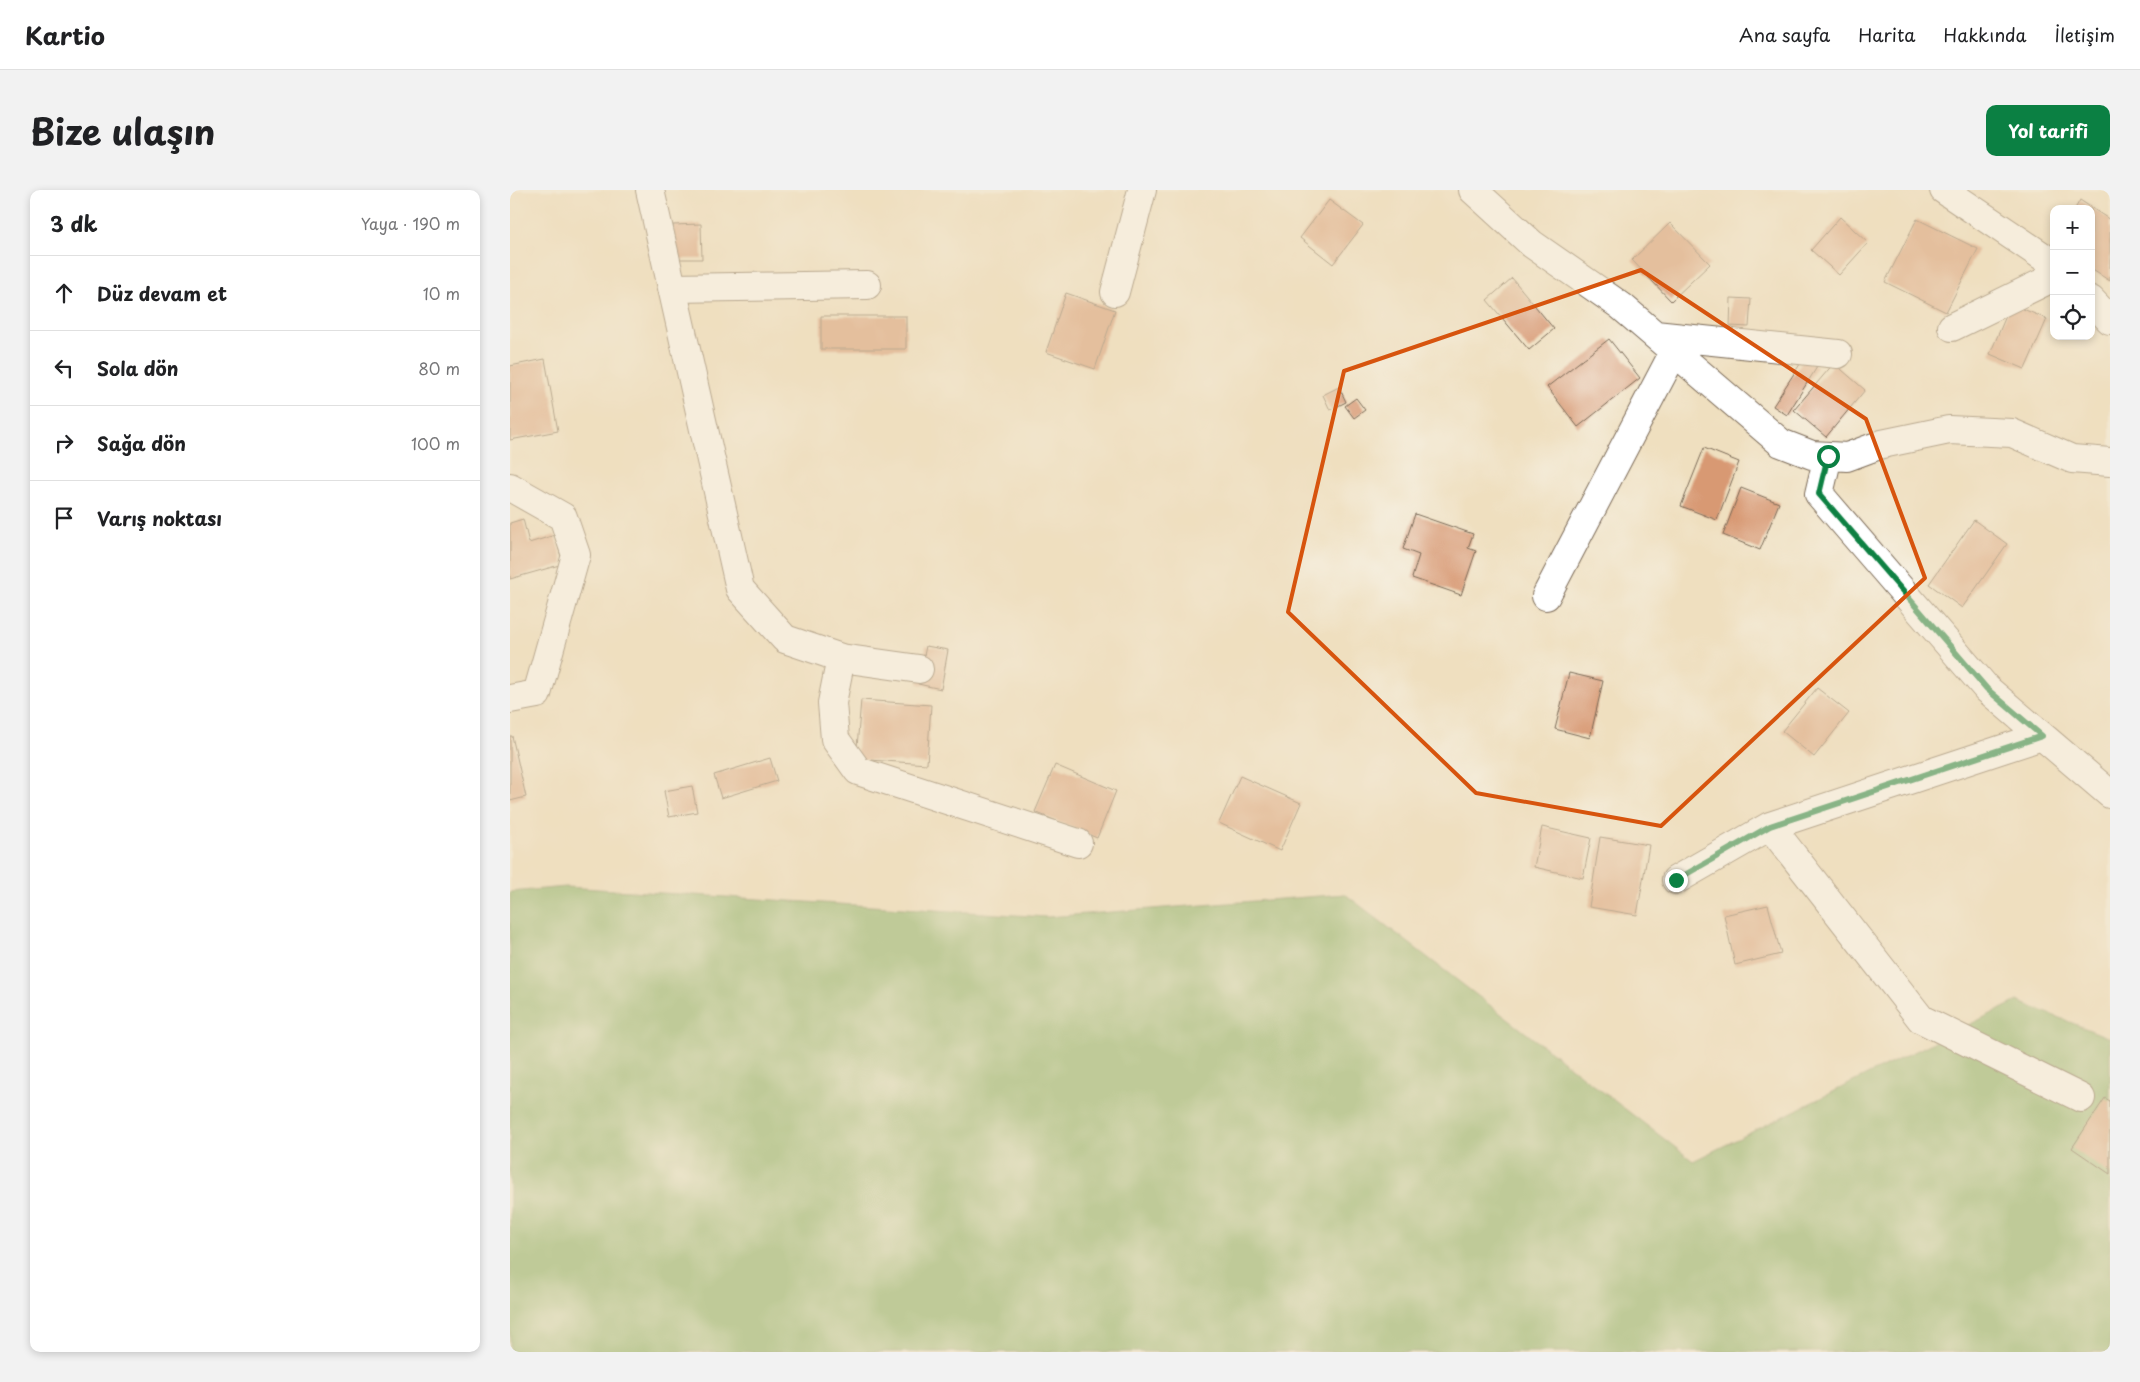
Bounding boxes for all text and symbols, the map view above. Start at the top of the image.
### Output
text: Kartio [25,17,105,53]
text: Ana sayfa [1739,21,1830,48]
text: Harita [1858,21,1915,48]
text: Hakkında [1943,21,2027,48]
text: İletişim [2055,21,2115,48]
text: Bize ulaşın [30,104,215,157]
button: Yol tarifi [1986,105,2110,156]
map controls [2050,205,2095,340]
button: + [2050,205,2095,250]
text: 3 dk [50,207,98,239]
text: Yaya · 190 m [361,211,460,235]
button: − [2050,250,2095,295]
icon: ahead [50,279,78,307]
text: Düz devam et [97,279,227,307]
text: 10 m [423,281,460,305]
button: locate [2050,295,2095,340]
icon: left [50,354,78,382]
text: Sola dön [97,354,178,382]
text: 80 m [418,356,460,380]
icon: right [50,429,78,457]
text: Sağa dön [97,429,186,457]
text: 100 m [411,431,460,455]
route start [1817,445,1840,468]
icon: arrive [50,504,78,532]
text: Varış noktası [97,504,222,532]
route end [1665,869,1688,892]

